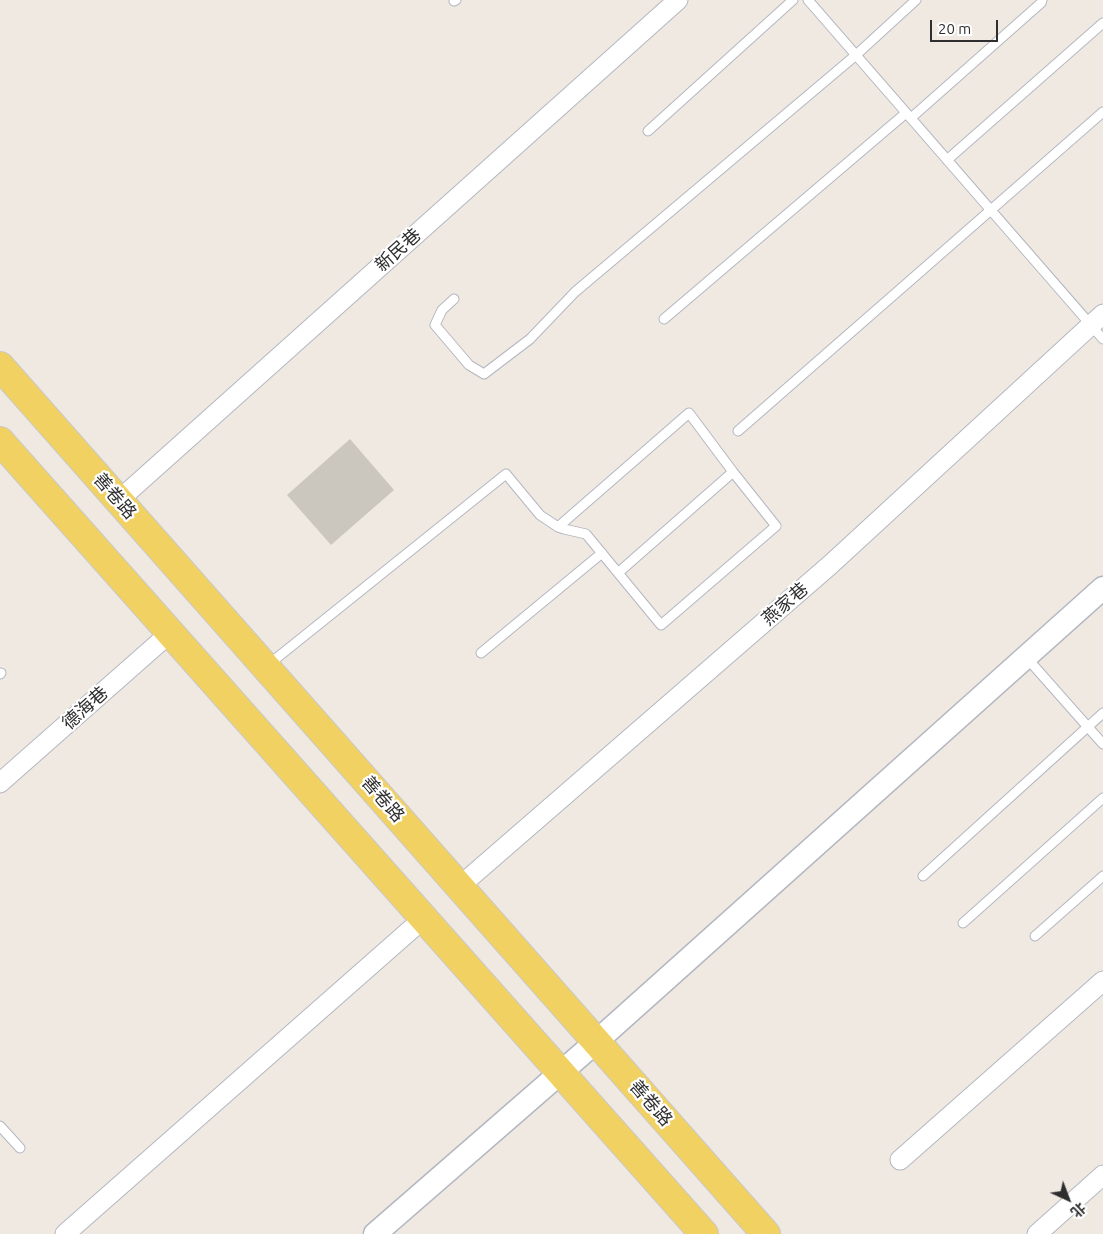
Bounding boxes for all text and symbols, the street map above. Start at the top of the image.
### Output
scale bar [933,10,1000,42]
text: 20 m [938,20,971,37]
street label: 新民巷 [371,224,425,276]
street label: 善卷路 [89,469,141,523]
street label: 燕家巷 [758,578,812,630]
street label: 德海巷 [58,682,112,734]
street label: 善卷路 [357,772,409,826]
street label: 善卷路 [625,1076,677,1130]
north arrow [1043,1174,1093,1224]
text: 北 [1068,1199,1089,1221]

